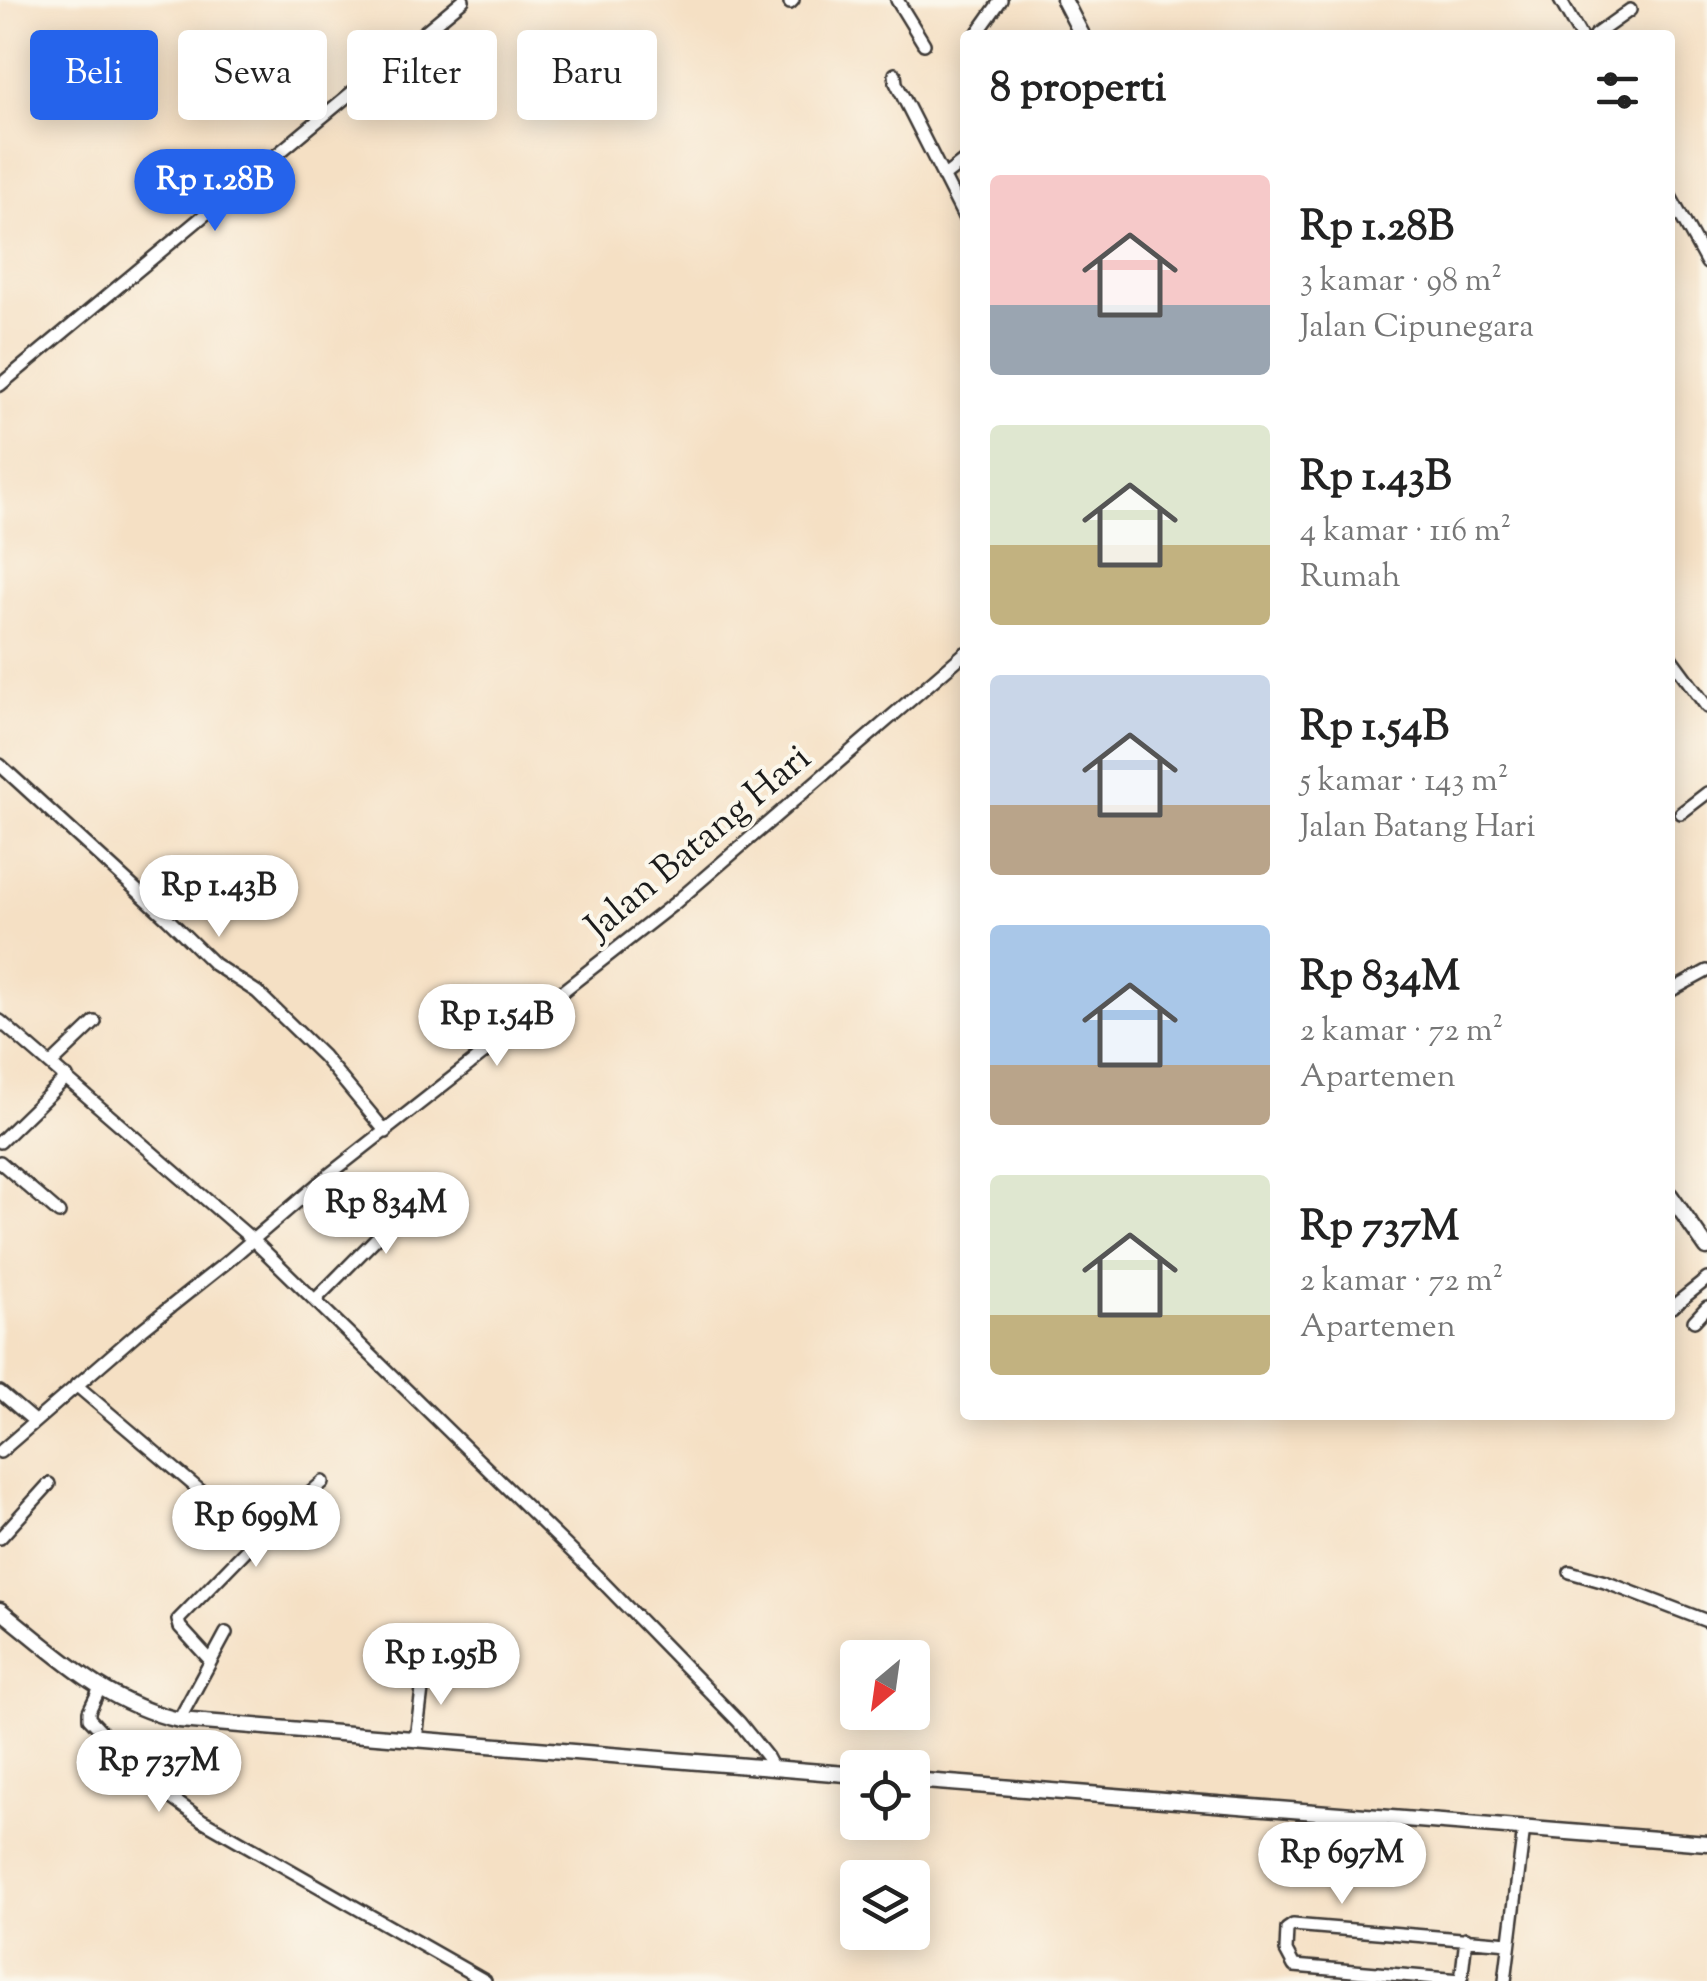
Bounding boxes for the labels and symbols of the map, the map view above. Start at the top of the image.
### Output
pin: Rp 1.28B [112,149,318,234]
street label: Jalan Batang Hari [574,734,824,956]
pin: Rp 1.43B [116,855,322,940]
pin: Rp 1.54B [394,984,600,1069]
pin: Rp 834M [294,1172,478,1257]
pin: Rp 699M [164,1485,348,1570]
pin: Rp 1.95B [338,1623,544,1708]
north arrow [840,1640,930,1730]
pin: Rp 737M [67,1730,251,1815]
pin: Rp 697M [1250,1822,1434,1907]

